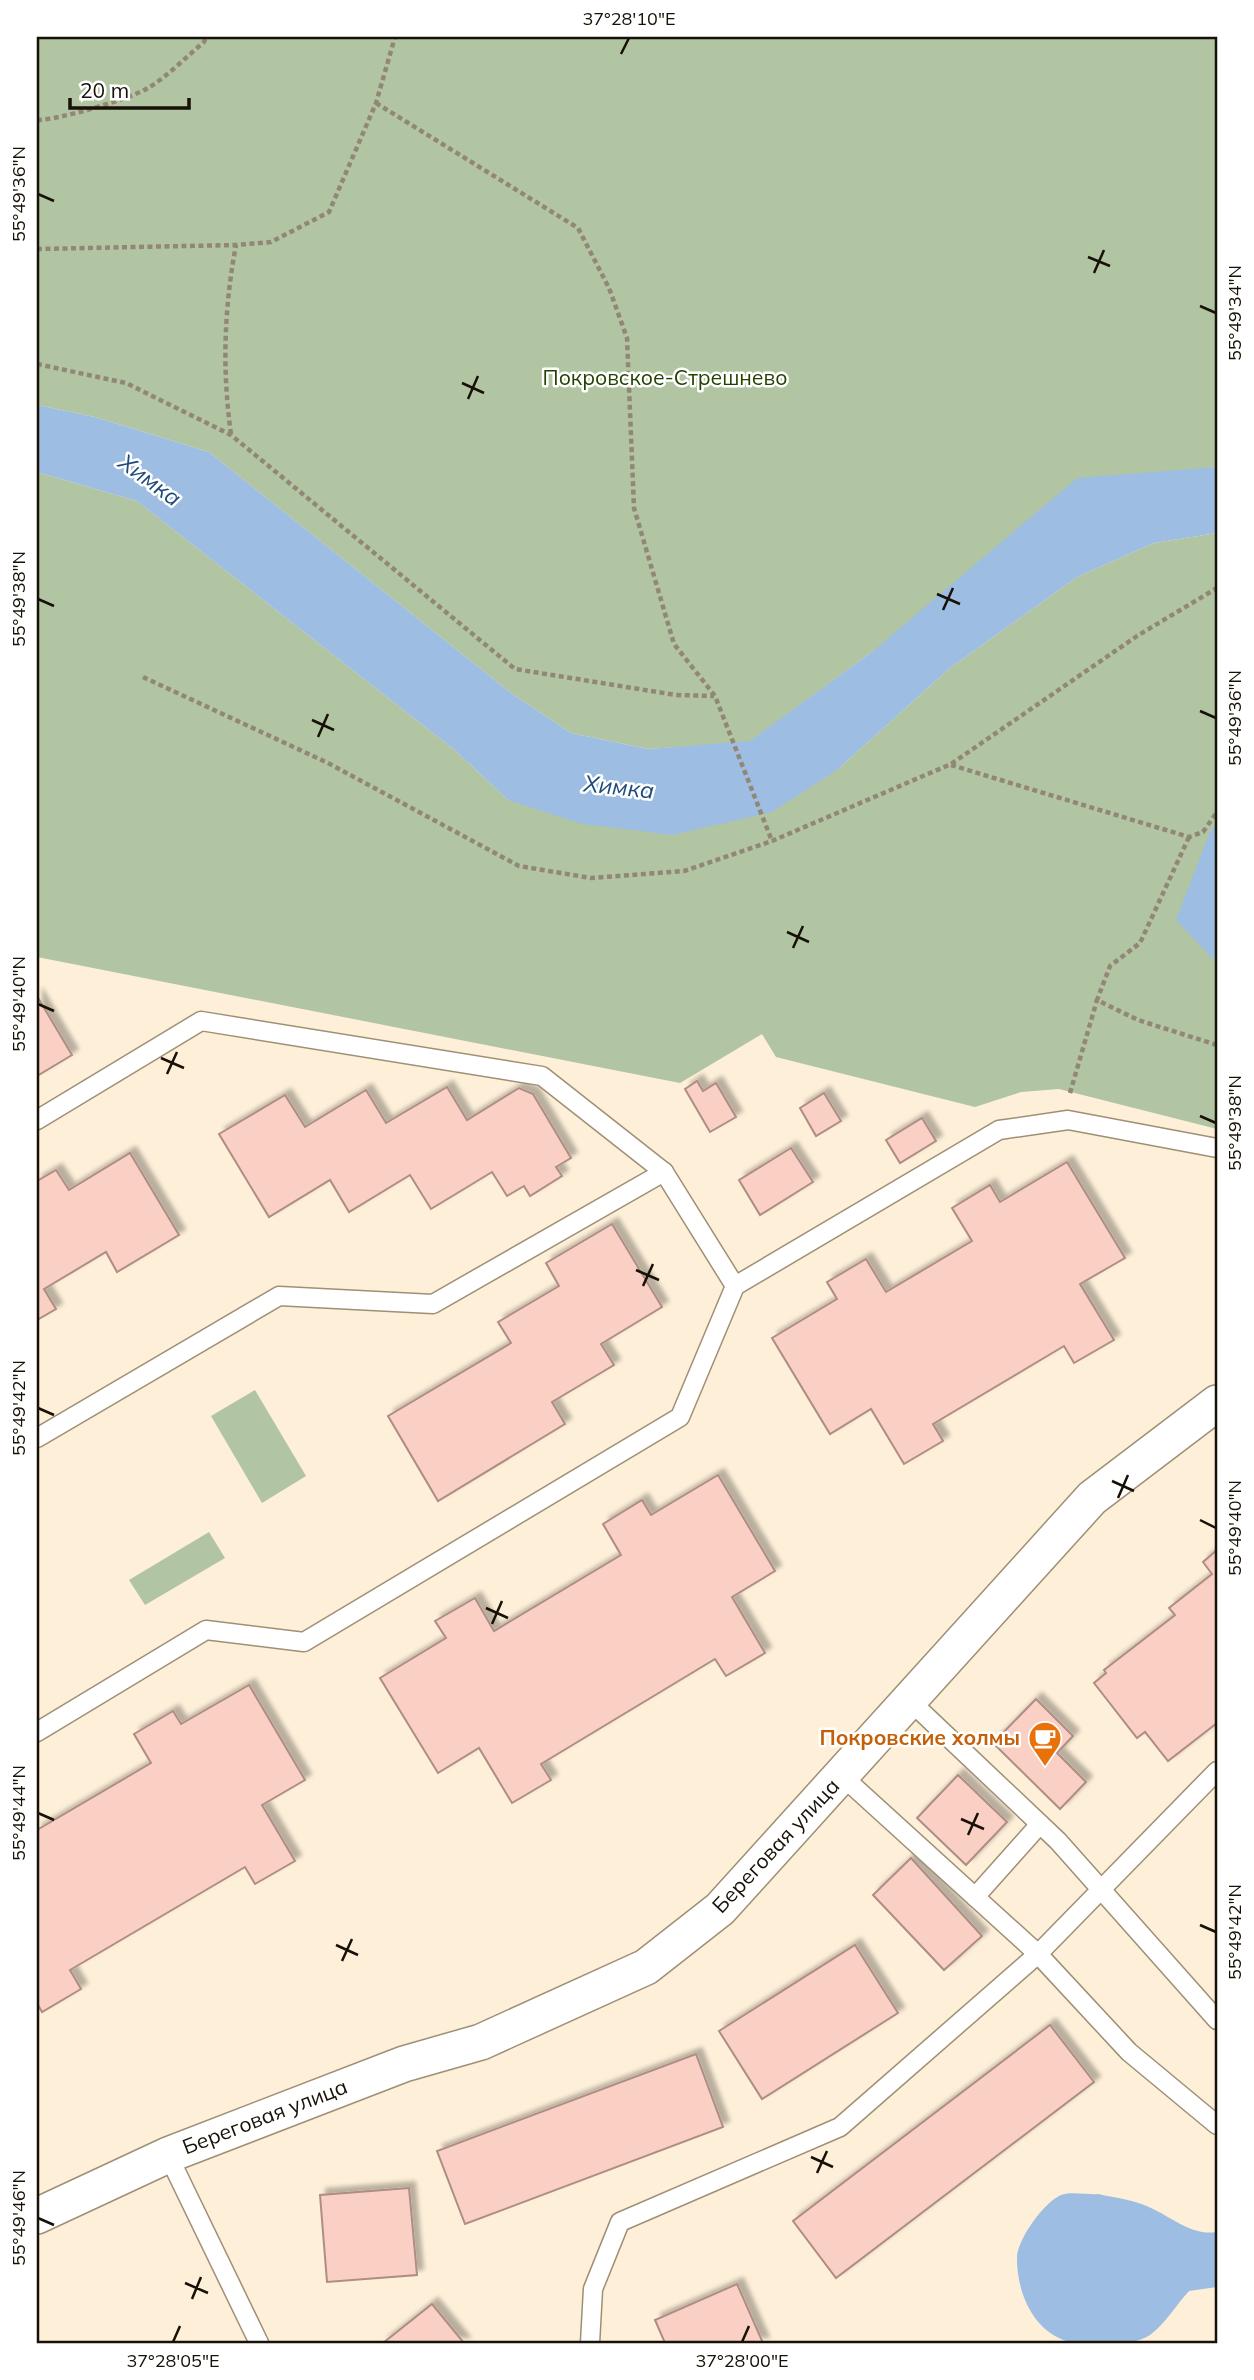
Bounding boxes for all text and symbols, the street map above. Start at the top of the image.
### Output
text: 37°28'10"E [582,7,676,30]
scale bar [70,66,189,110]
text: 20 m [80,77,129,103]
text: 55°49'36"N [7,146,30,242]
text: 55°49'34"N [1223,265,1246,361]
park label: Покровское-Стрешнево [543,364,787,390]
water label: Химка [112,447,187,512]
text: 55°49'38"N [7,551,30,647]
text: 55°49'36"N [1223,670,1246,766]
water label: Химка [581,768,656,805]
text: 55°49'40"N [7,956,30,1052]
text: 55°49'38"N [1223,1075,1246,1171]
text: 55°49'42"N [7,1360,30,1456]
text: 55°49'40"N [1223,1480,1246,1576]
cafe icon: Покровские холмы [1026,1719,1064,1768]
place label: Покровские холмы [819,1724,1020,1750]
text: 55°49'44"N [7,1765,30,1861]
street label: Береговая улица [706,1773,844,1918]
text: 55°49'42"N [1223,1884,1246,1980]
street label: Береговая улица [178,2073,351,2159]
text: 55°49'46"N [7,2170,30,2266]
text: 37°28'05"E [126,2349,220,2372]
text: 37°28'00"E [695,2349,789,2372]

